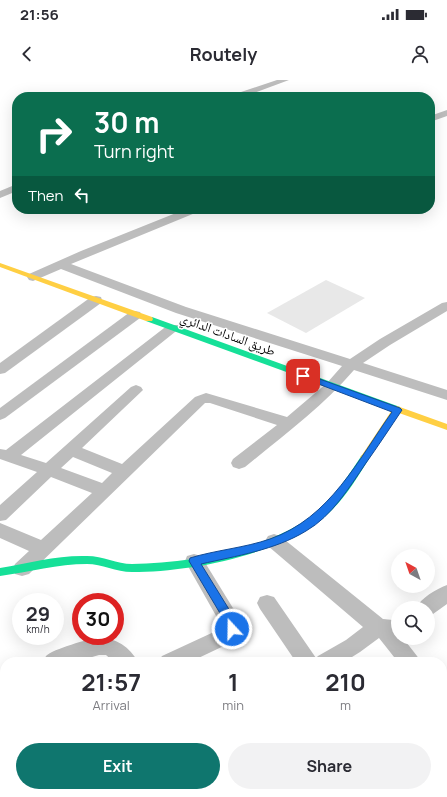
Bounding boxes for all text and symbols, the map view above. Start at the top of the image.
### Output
text: 21:56 [20,4,59,25]
text: Routely [190,42,257,66]
icon: back [16,43,38,65]
icon: person [409,43,431,65]
text: 30 m [94,103,159,141]
icon: right [28,108,80,160]
text: Turn right [94,139,175,163]
icon: left [71,184,93,206]
text: Then [28,185,63,206]
street label: طريق السادات الدائري [177,308,278,362]
pin [286,359,320,393]
icon: arrive [292,365,314,387]
north arrow [391,549,435,593]
map controls [391,549,435,645]
speed limit sign: 30 [72,593,124,645]
text: 29 [26,600,50,627]
button: search [391,601,435,645]
position arrow [211,608,253,650]
text: km/h [26,622,50,636]
text: 21:57 [81,665,141,698]
text: 1 [228,665,238,698]
text: 210 [325,665,366,698]
text: Arrival [93,696,130,714]
text: min [222,696,244,714]
text: m [340,696,351,714]
button: Exit [16,743,220,789]
button: Share [228,743,431,789]

